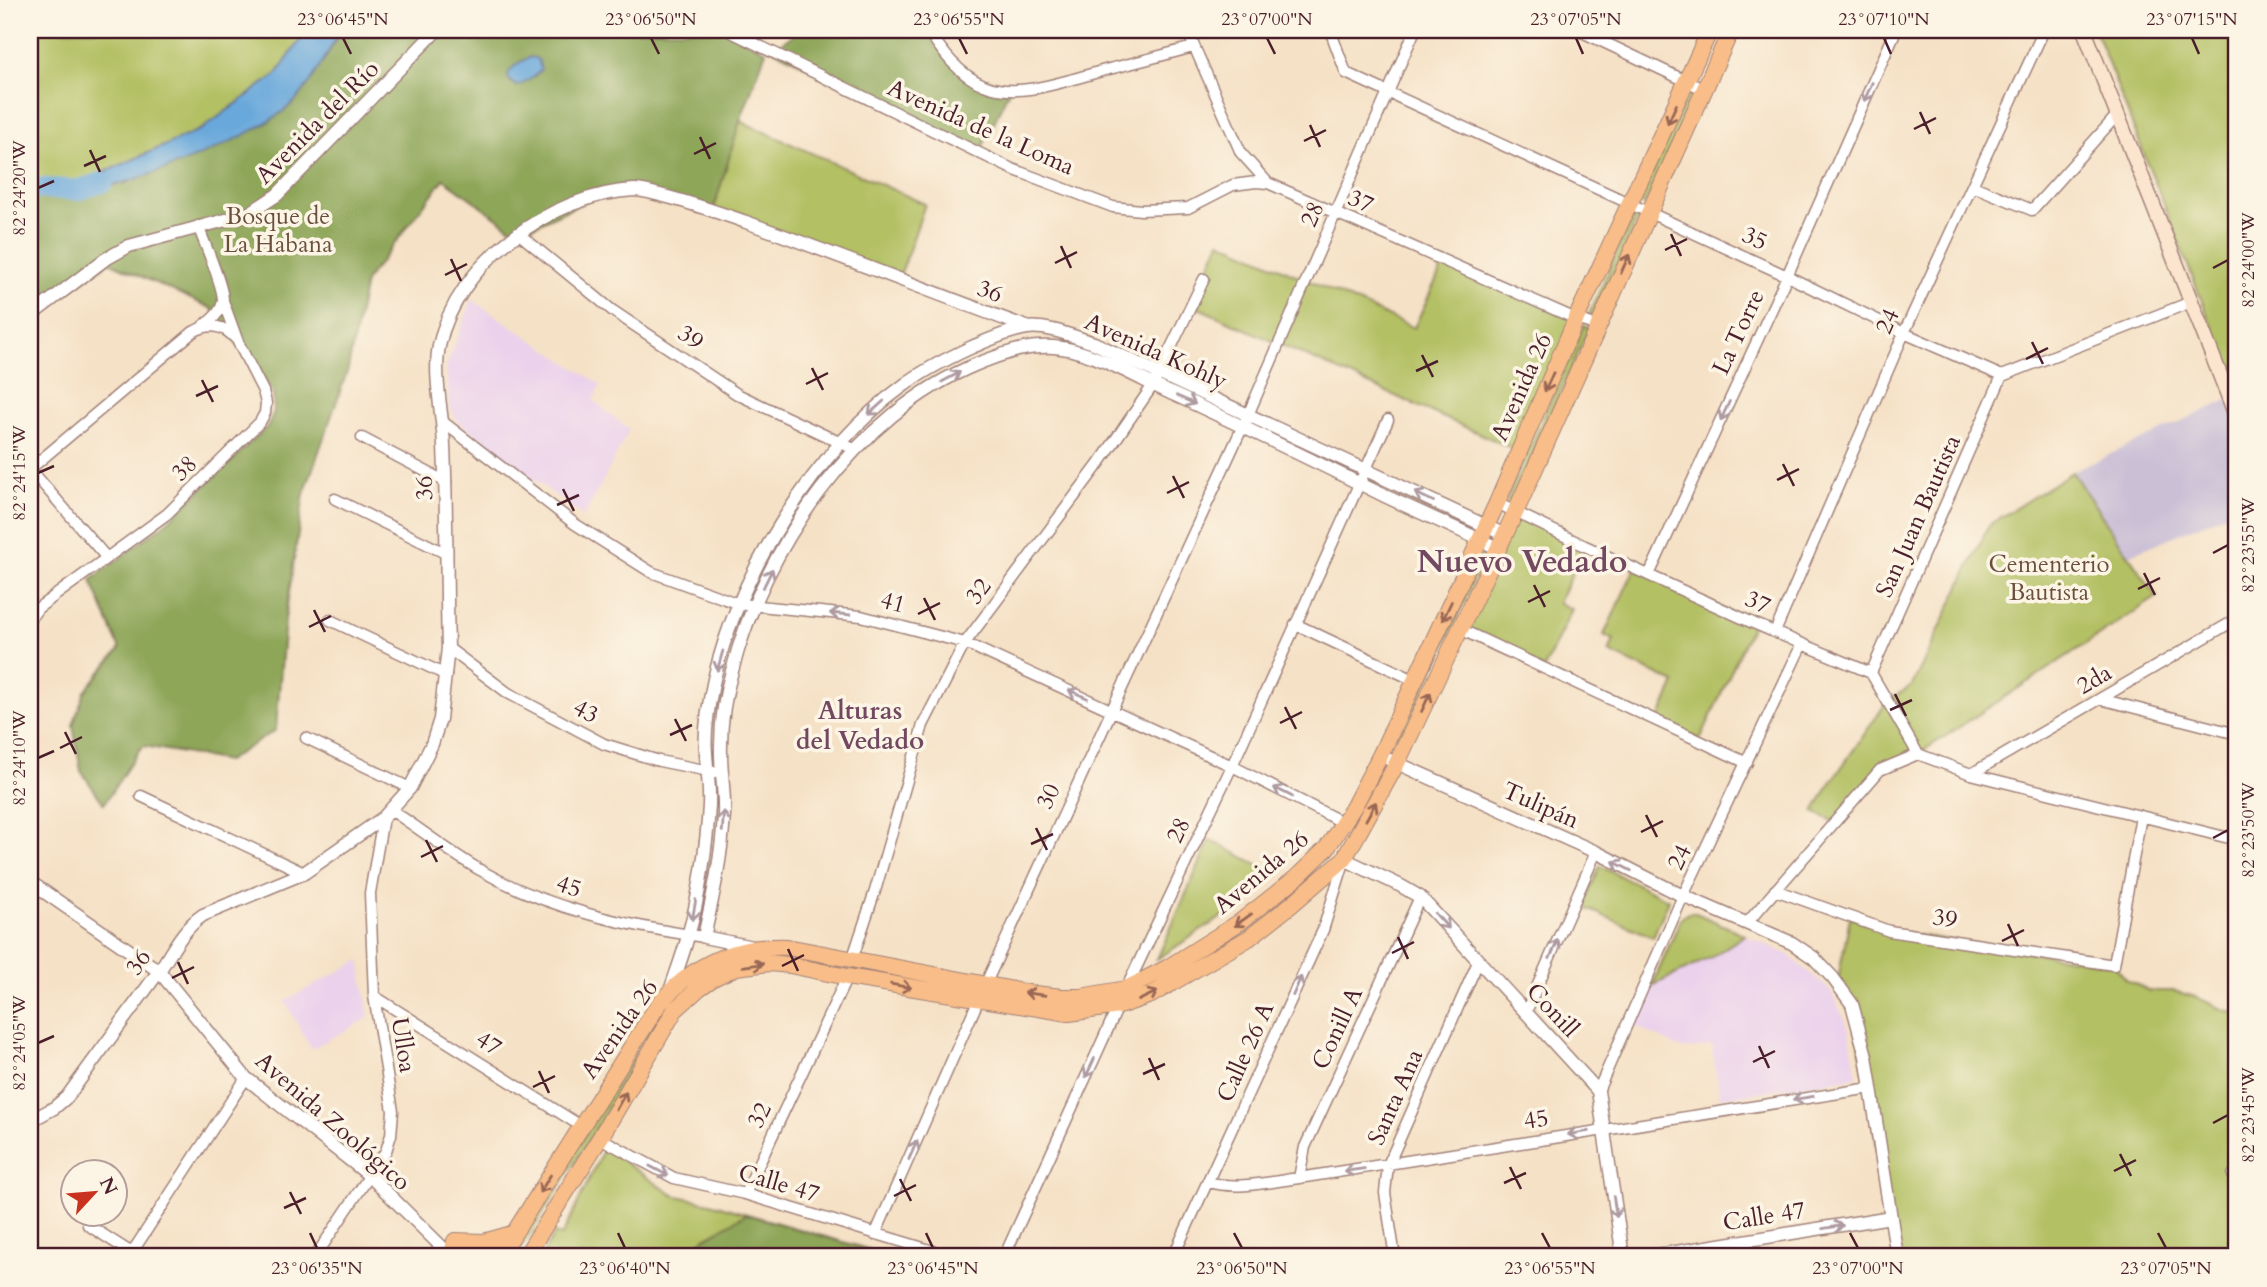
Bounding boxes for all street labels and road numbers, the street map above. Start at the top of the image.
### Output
street label: Avenida del Río [248,53,387,192]
street label: Avenida de la Loma [882,71,1080,184]
street label: 37 [1343,181,1379,222]
street label: 28 [1292,196,1333,232]
street label: 35 [1737,218,1773,259]
street label: 36 [973,272,1007,311]
street label: La Torre [1704,284,1772,380]
street label: 24 [1867,303,1908,339]
street label: Avenida Kohly [1079,305,1233,398]
street label: 39 [671,317,710,358]
street label: Avenida 26 [1483,328,1560,446]
street label: San Juan Bautista [1868,429,1969,603]
street label: 38 [164,448,205,489]
street label: 36 [408,475,441,501]
street label: 32 [958,572,999,611]
street label: 37 [1740,582,1776,623]
street label: 41 [877,583,909,622]
street label: 2da [2071,656,2118,703]
street label: 43 [567,691,604,732]
street label: Tulipán [1497,774,1585,837]
street label: 30 [1028,778,1069,814]
street label: 28 [1158,812,1199,848]
street label: Avenida 26 [1207,823,1316,922]
street label: 24 [1659,839,1700,876]
street label: 45 [552,867,586,906]
street label: 39 [1930,900,1959,937]
street label: 36 [118,943,159,982]
street label: Avenida 26 [573,973,666,1086]
street label: Conill [1519,976,1587,1045]
street label: Conill A [1304,981,1371,1075]
street label: Calle 26 A [1209,996,1283,1108]
street label: Ulloa [383,1015,424,1076]
street label: 47 [470,1023,508,1064]
street label: Santa Ana [1360,1044,1431,1150]
street label: Avenida Zoológico [248,1045,418,1198]
street label: 32 [739,1097,780,1134]
street label: 45 [1521,1101,1551,1138]
street label: Calle 47 [734,1156,823,1211]
street label: Calle 47 [1721,1194,1808,1239]

